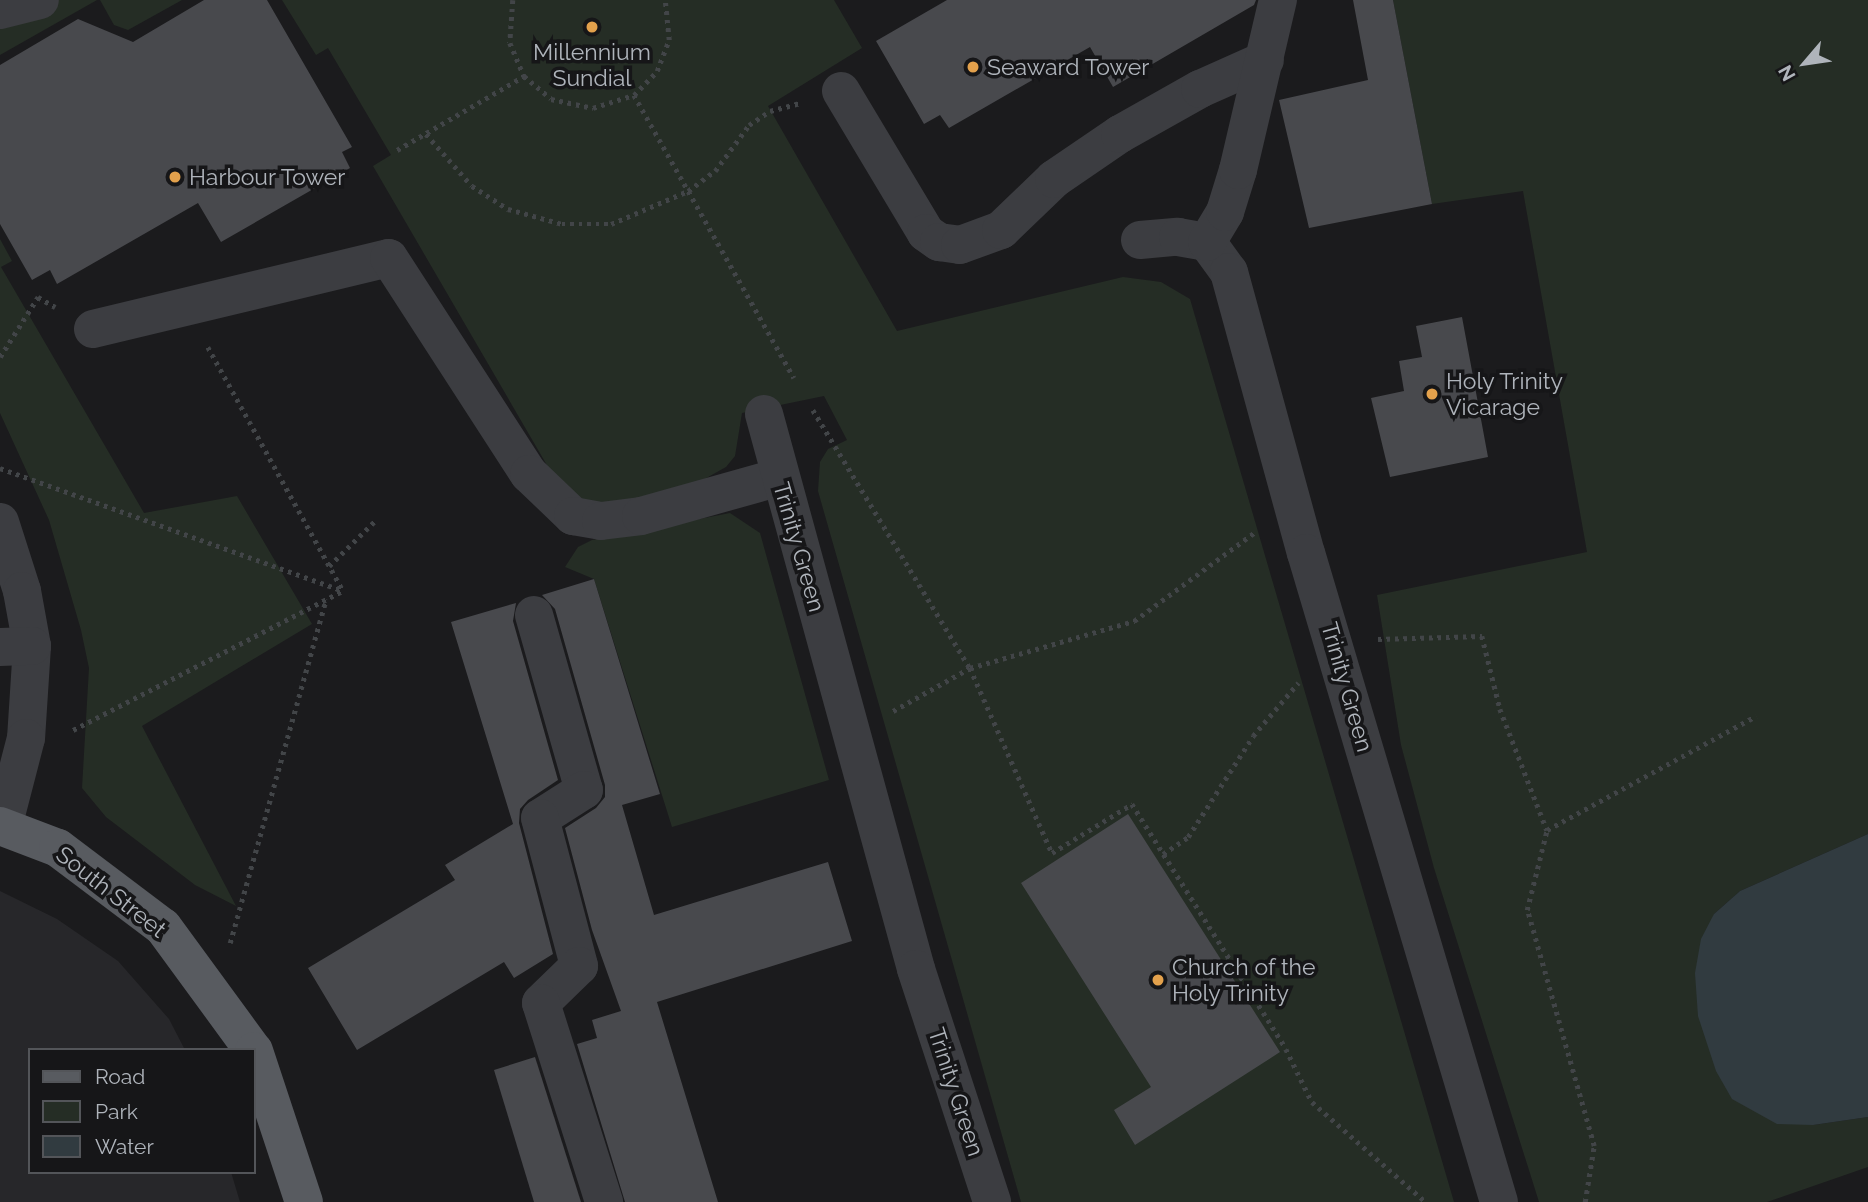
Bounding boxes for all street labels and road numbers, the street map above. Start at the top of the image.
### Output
street label: Trinity Green [767,479,831,615]
street label: Trinity Green [1315,619,1379,755]
street label: South Street [50,840,172,944]
street label: Trinity Green [922,1024,990,1160]

